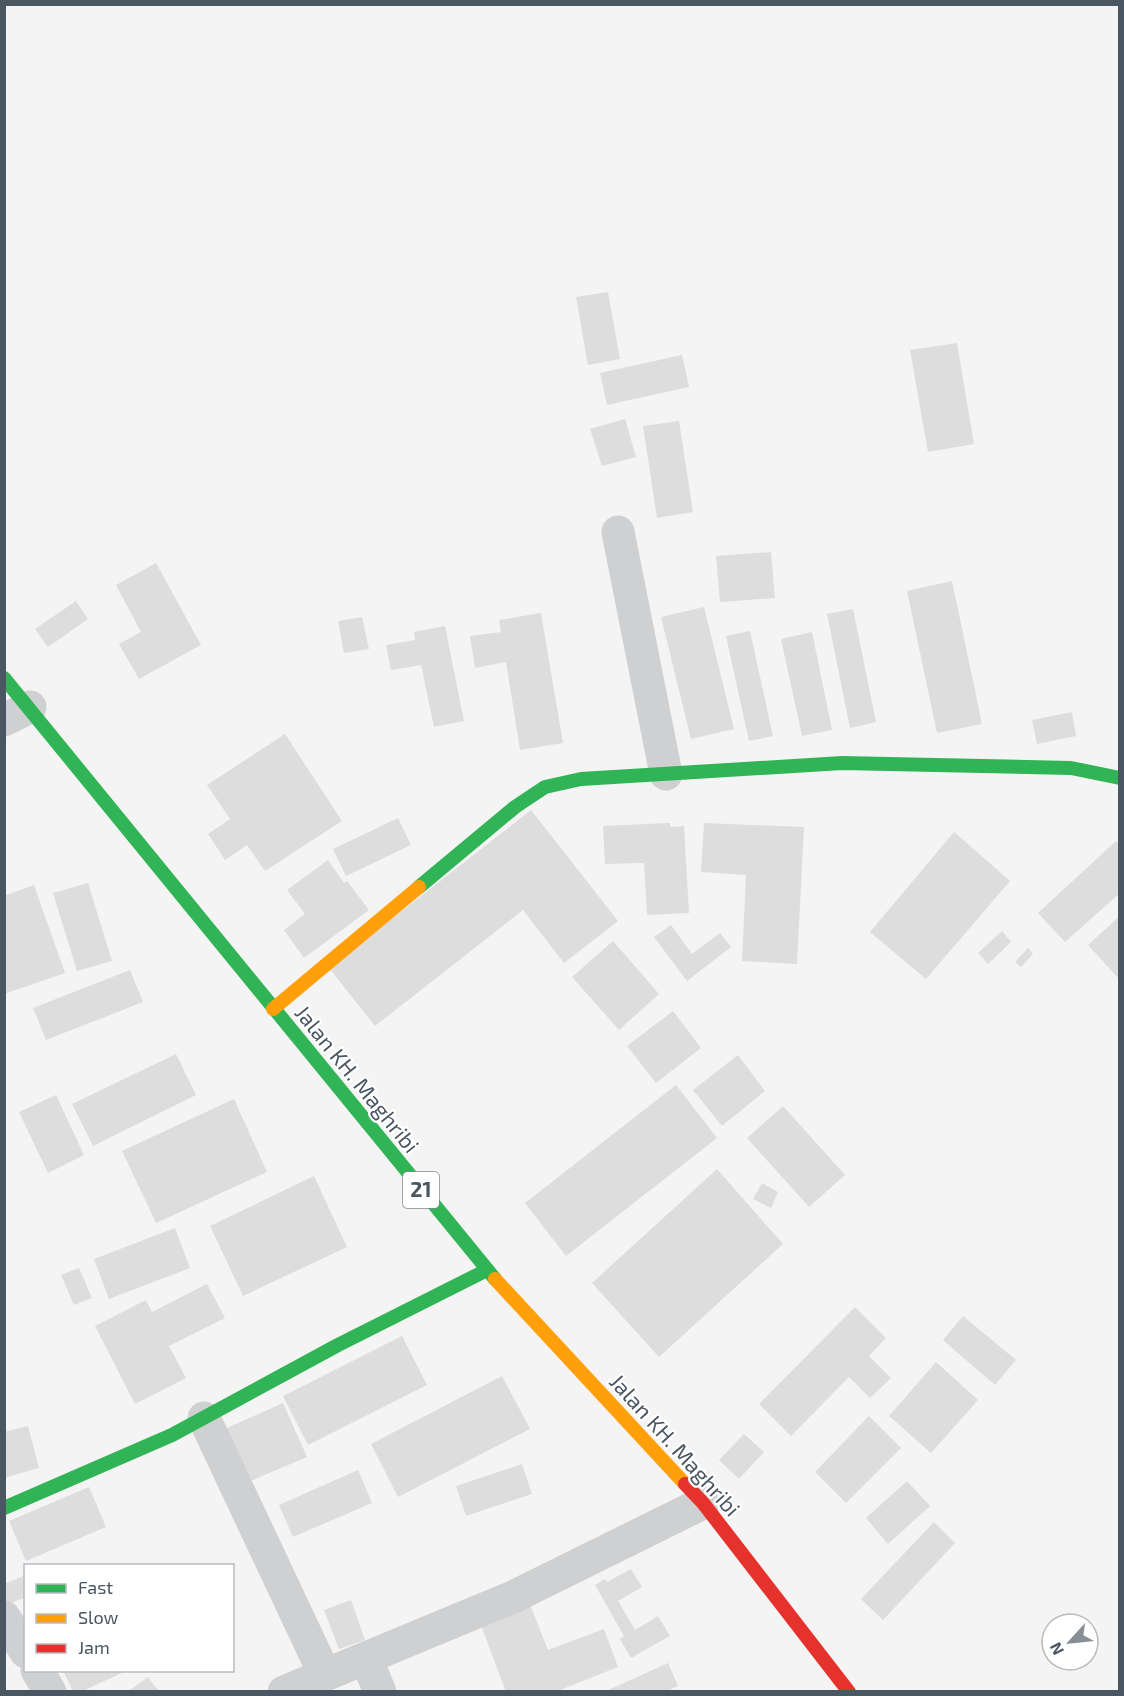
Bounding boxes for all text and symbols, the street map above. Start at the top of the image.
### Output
street label: Jalan KH. Maghribi [290,999,425,1157]
road number: 21 [403,1172,439,1208]
street label: Jalan KH. Maghribi [605,1368,746,1521]
legend [24,1564,234,1672]
text: Fast [78,1576,113,1598]
text: Slow [78,1606,119,1628]
north arrow [1040,1612,1100,1672]
text: Jam [78,1636,110,1658]
text: N [1045,1640,1067,1659]

